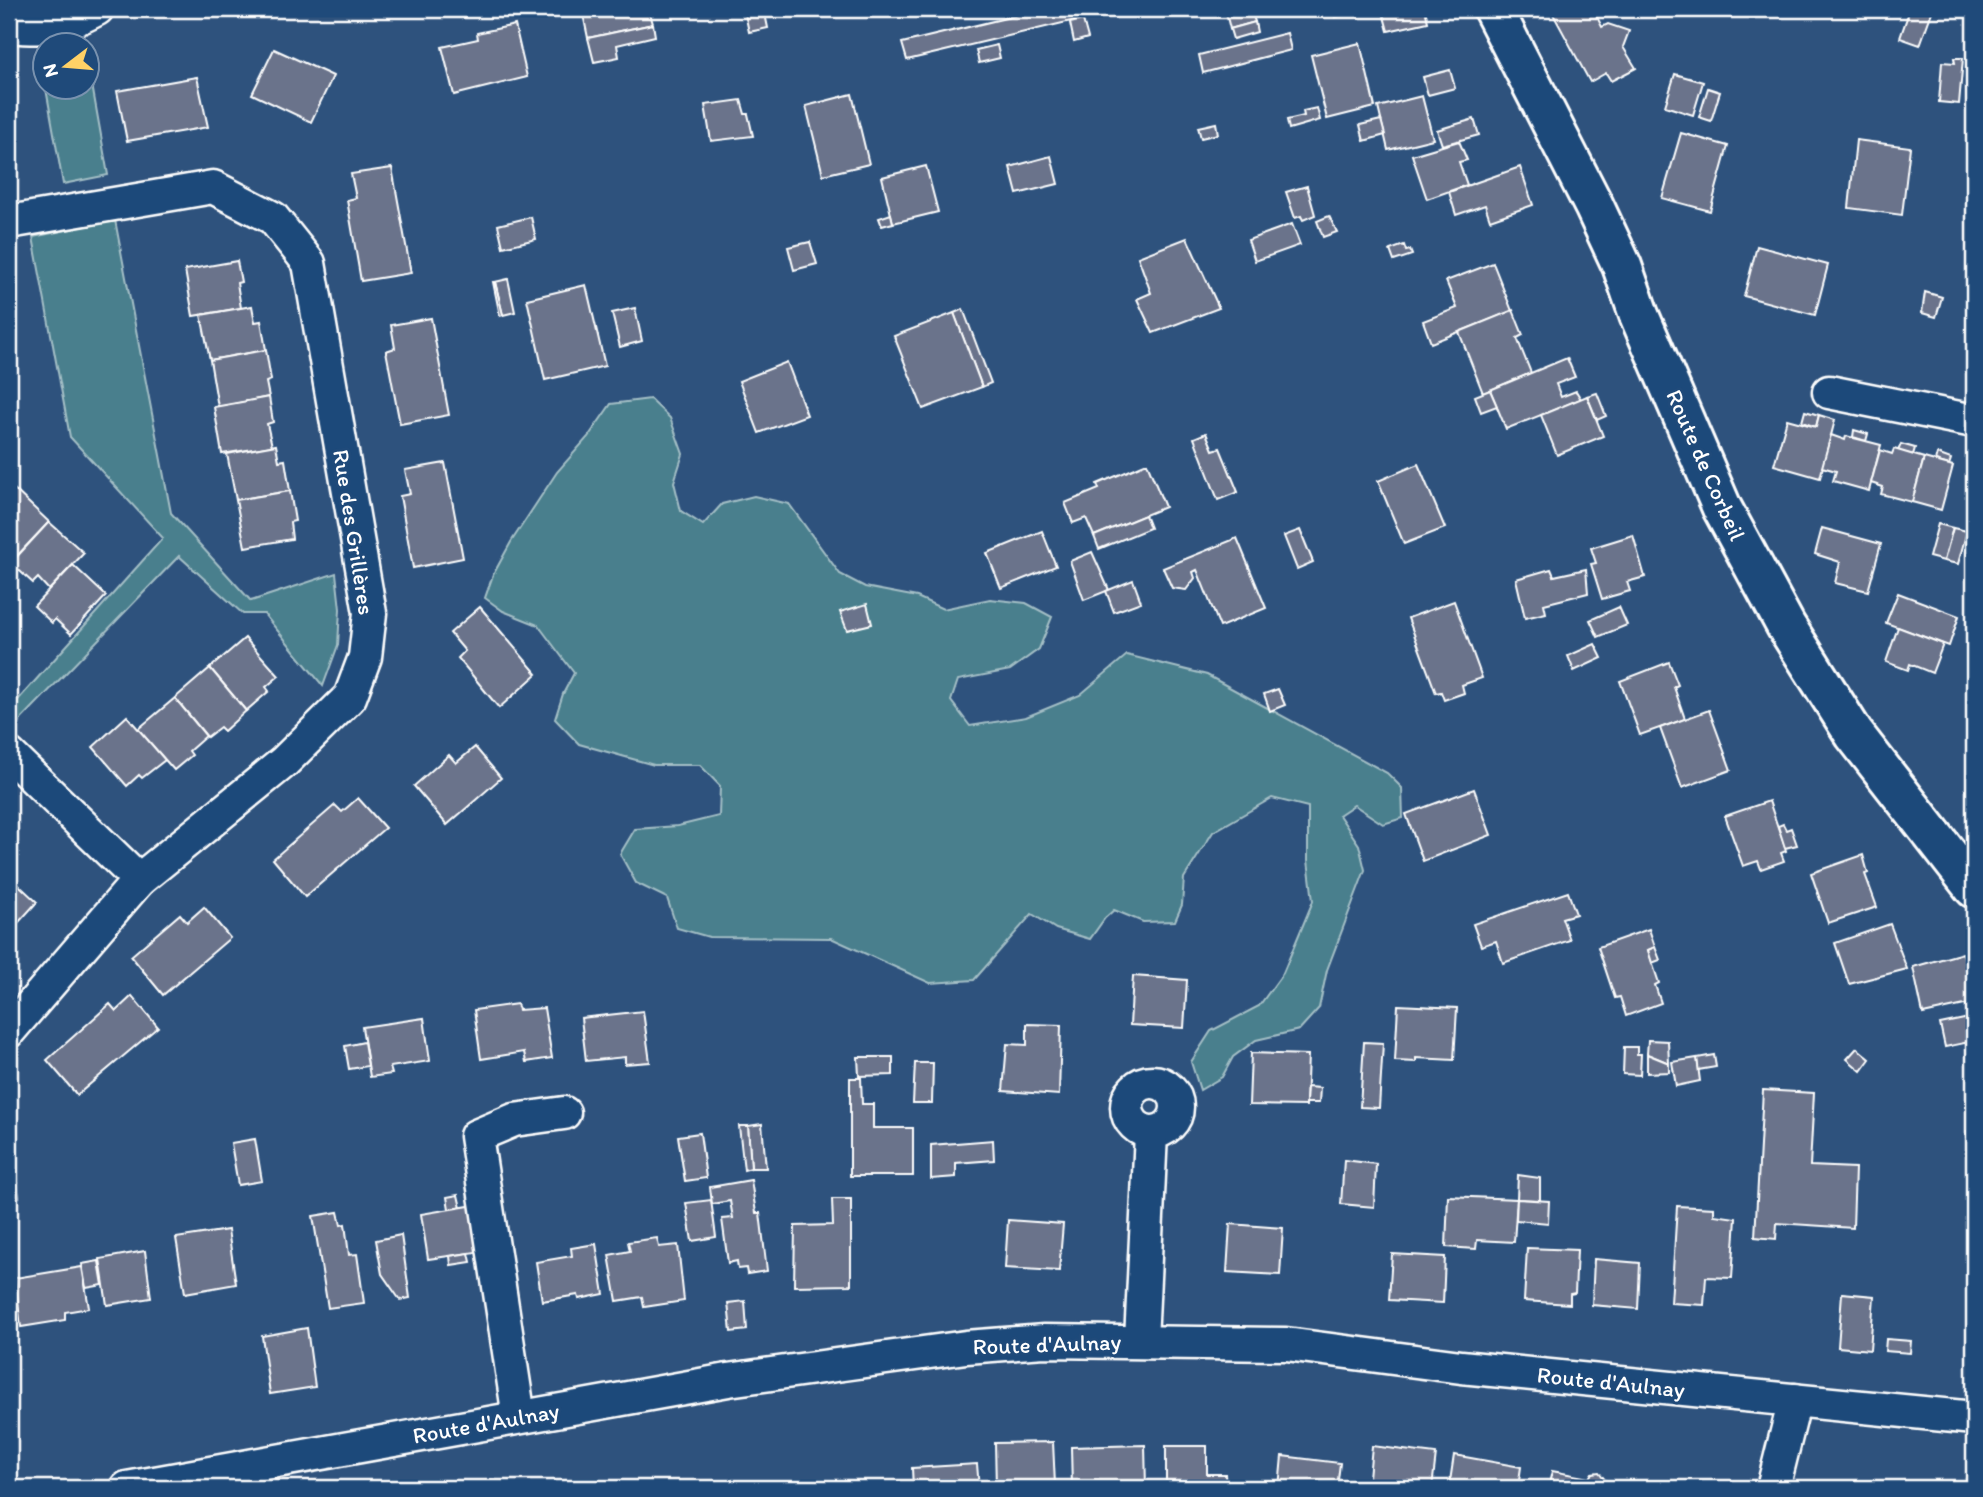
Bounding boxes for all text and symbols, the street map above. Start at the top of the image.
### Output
north arrow [32,32,102,102]
text: N [37,61,63,80]
street label: Route de Corbeil [1660,385,1752,545]
street label: Rue des Grillères [327,447,381,617]
street label: Route d'Aulnay [972,1327,1122,1361]
street label: Route d'Aulnay [1536,1360,1686,1404]
street label: Route d'Aulnay [410,1396,562,1450]

